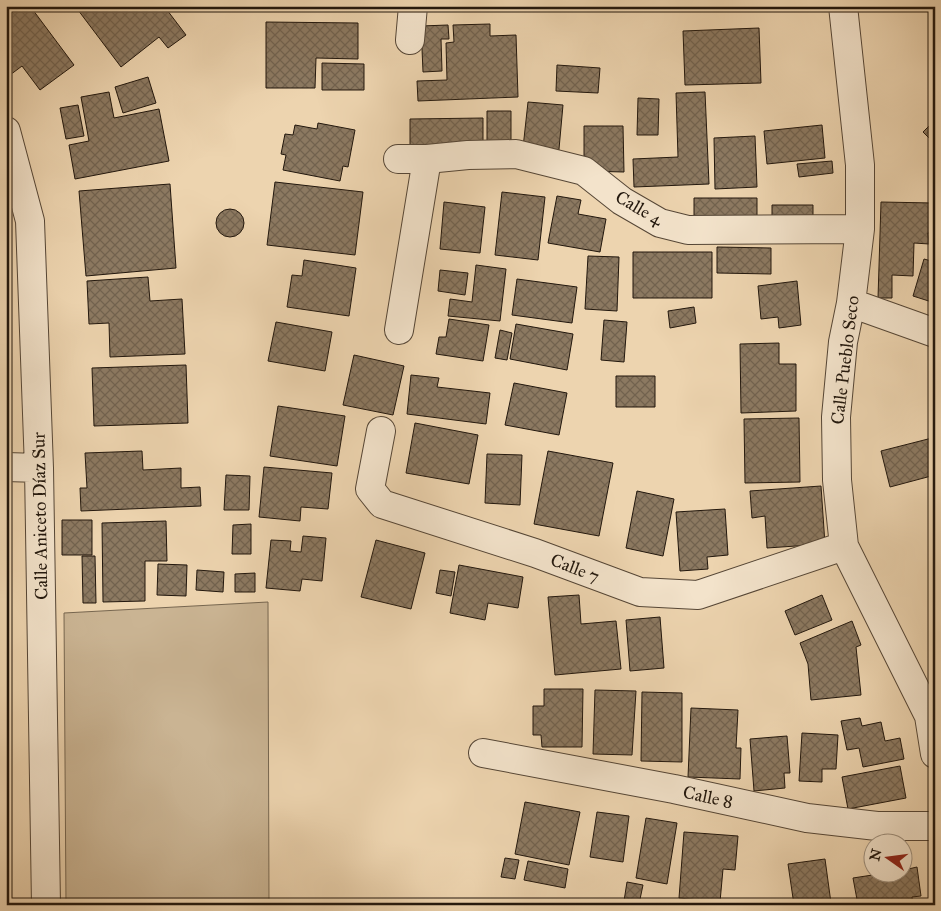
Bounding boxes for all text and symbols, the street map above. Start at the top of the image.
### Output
street label: Calle 4 [611,186,667,231]
street label: Calle Pueblo Seco [826,294,864,426]
street label: Calle Aniceto Díaz Sur [28,432,52,600]
street label: Calle 7 [547,549,603,587]
street label: Calle 8 [681,781,735,813]
north arrow [864,834,914,884]
text: N [866,847,886,863]

